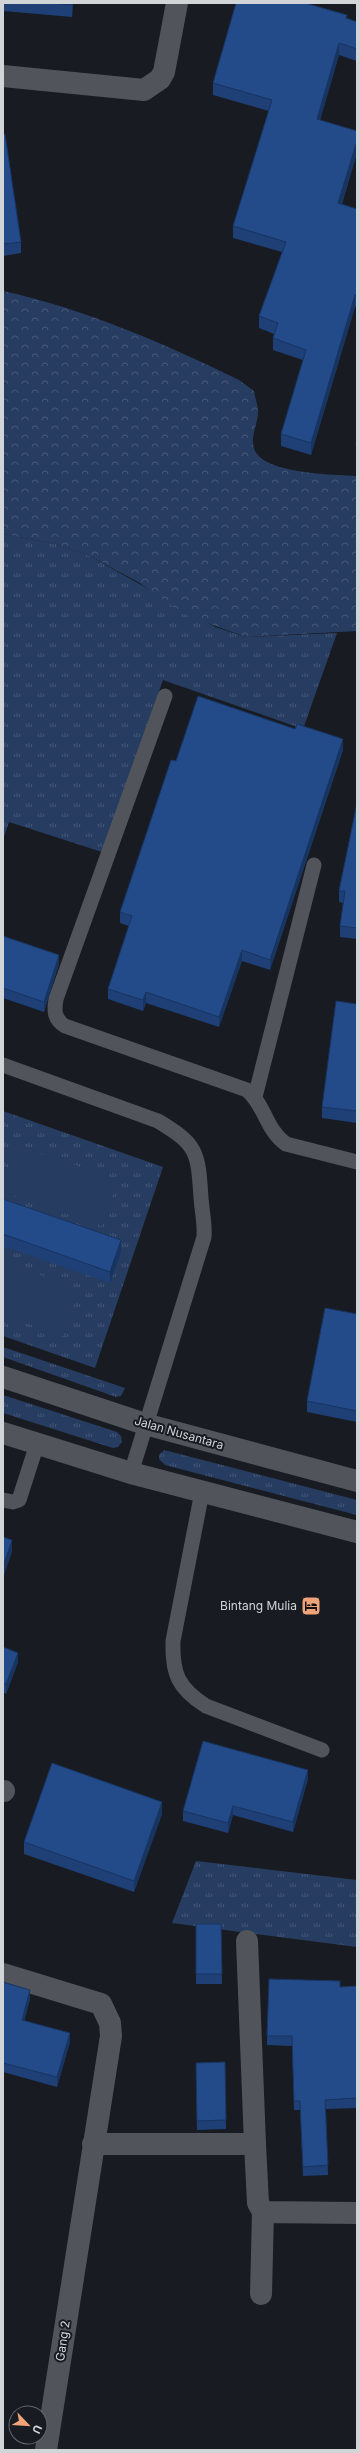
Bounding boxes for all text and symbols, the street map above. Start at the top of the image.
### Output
street label: Jalan Nusantara [133,1413,225,1452]
hotel icon: Bintang Mulia [300,1595,322,1617]
place label: Bintang Mulia [220,1598,297,1613]
street label: Gang 2 [52,2320,73,2362]
north arrow [8,2405,48,2445]
text: U [29,2423,45,2436]

